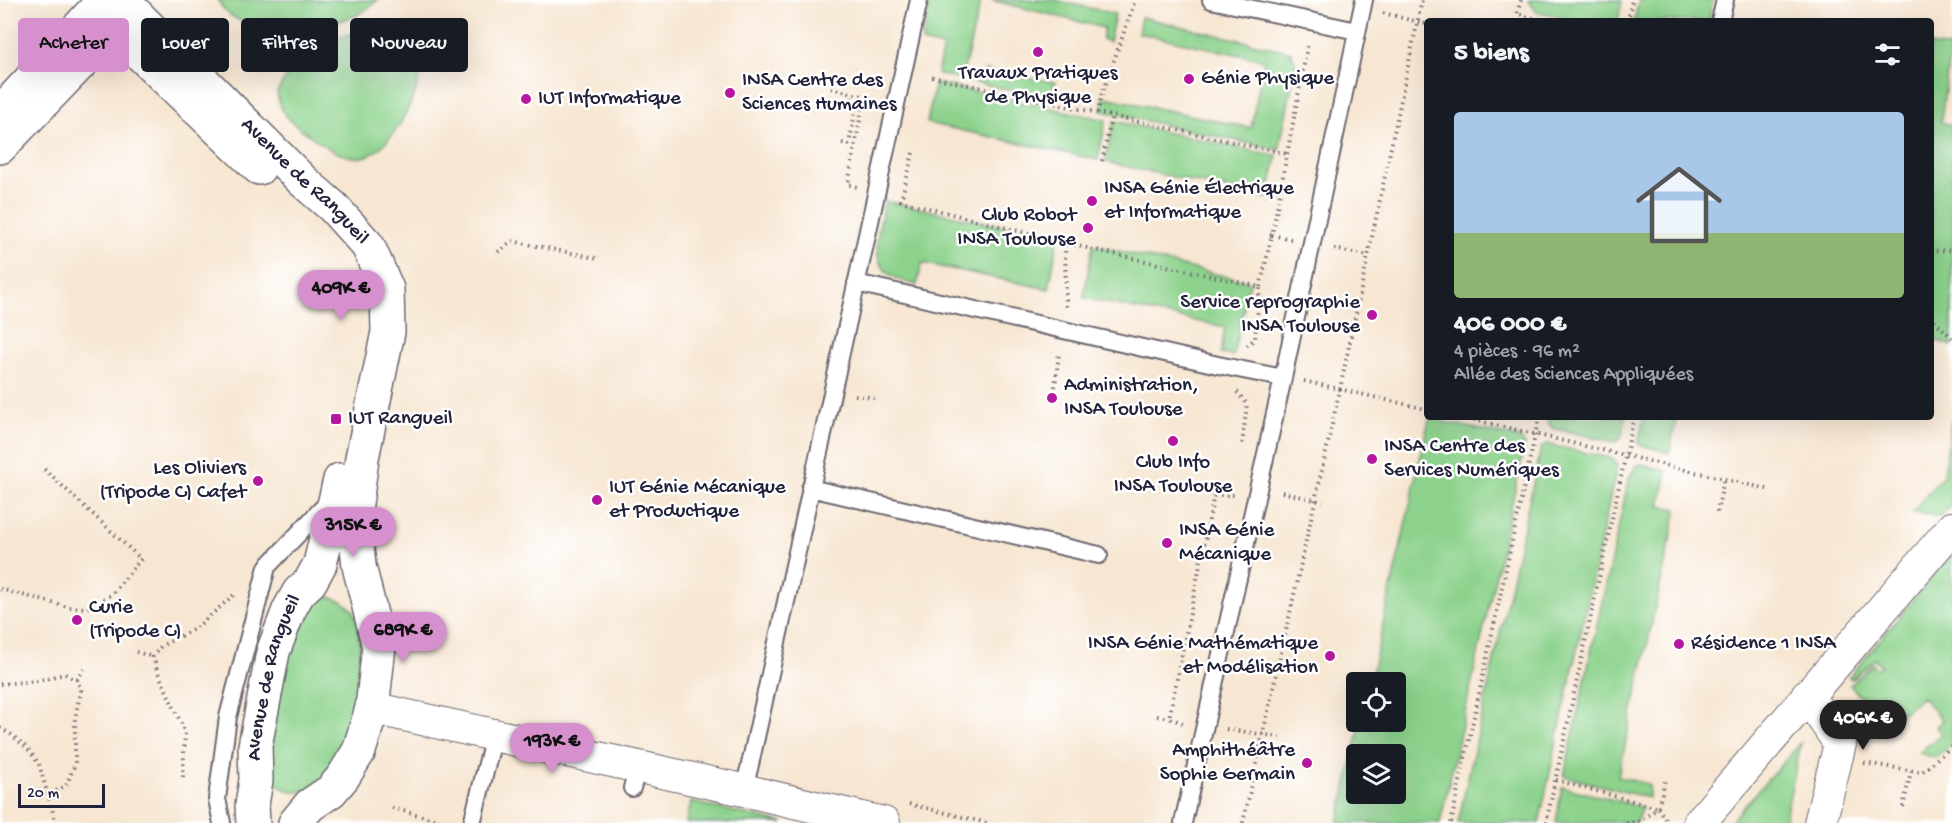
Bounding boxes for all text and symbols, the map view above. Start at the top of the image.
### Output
chip: Acheter [18,18,129,72]
chip: Louer [141,18,229,72]
chip: Filtres [241,18,338,72]
chip: Nouveau [350,18,468,72]
icon: filters [1871,38,1904,71]
text: 5 biens [1454,39,1529,70]
marker: Travaux Pratiques de Physique [1031,45,1045,59]
place label: Travaux Pratiques de Physique [958,62,1119,111]
place label: Génie Physique [1201,67,1335,92]
place label: INSA Centre des Sciences Humaines [742,69,898,118]
marker: Génie Physique [1182,72,1196,86]
marker: INSA Centre des Sciences Humaines [723,86,737,100]
place label: IUT Informatique [538,87,682,112]
marker: IUT Informatique [519,92,533,106]
street label: Avenue de Rangueil [235,113,374,250]
icon: home [1625,151,1733,259]
place label: INSA Génie Électrique et Informatique [1104,177,1295,226]
marker: INSA Génie Électrique et Informatique [1085,194,1099,208]
place label: Club Robot INSA Toulouse [957,204,1078,253]
marker: Club Robot INSA Toulouse [1081,221,1095,235]
pin: 409K € [292,270,390,321]
text: 409K € [312,278,370,301]
place label: Service reprographie INSA Toulouse [1180,291,1361,340]
marker: Service reprographie INSA Toulouse [1365,308,1379,322]
text: 406 000 € [1454,310,1566,341]
text: 4 pièces · 96 m² [1454,341,1580,364]
text: Allée des Sciences Appliquées [1454,364,1693,387]
place label: Administration, INSA Toulouse [1064,374,1199,423]
marker: Administration, INSA Toulouse [1045,391,1059,405]
place label: IUT Rangueil [348,407,453,432]
marker: IUT Rangueil [329,412,343,426]
marker: Club Info INSA Toulouse [1166,434,1180,448]
place label: INSA Centre des Services Numériques [1384,435,1560,484]
place label: Club Info INSA Toulouse [1114,451,1233,500]
marker: INSA Centre des Services Numériques [1365,452,1379,466]
place label: Les Oliviers (Tripode C) Cafet [99,457,248,506]
marker: Les Oliviers (Tripode C) Cafet [251,474,265,488]
place label: IUT Génie Mécanique et Productique [609,476,787,525]
marker: IUT Génie Mécanique et Productique [590,493,604,507]
pin: 315K € [304,507,402,558]
text: 315K € [325,515,381,538]
place label: INSA Génie Mécanique [1179,519,1275,568]
marker: INSA Génie Mécanique [1160,536,1174,550]
street label: Avenue de Rangueil [242,590,307,761]
place label: Curie (Tripode C) [89,596,182,645]
pin: 689K € [354,612,452,663]
marker: Curie (Tripode C) [70,613,84,627]
text: 689K € [374,620,432,643]
place label: INSA Génie Mathématique et Modélisation [1088,632,1319,681]
place label: Résidence 1 INSA [1691,632,1837,657]
marker: Résidence 1 INSA [1672,637,1686,651]
marker: INSA Génie Mathématique et Modélisation [1323,649,1337,663]
map controls [1346,672,1406,804]
button: locate [1346,672,1406,732]
pin: 406K € [1814,700,1912,751]
text: 406K € [1834,708,1892,731]
pin: 193K € [503,723,601,774]
text: 193K € [524,731,580,754]
place label: Amphithéâtre Sophie Germain [1160,739,1296,788]
button: layers [1346,744,1406,804]
marker: Amphithéâtre Sophie Germain [1300,756,1314,770]
scale bar [18,781,105,808]
text: 20 m [27,785,59,804]

